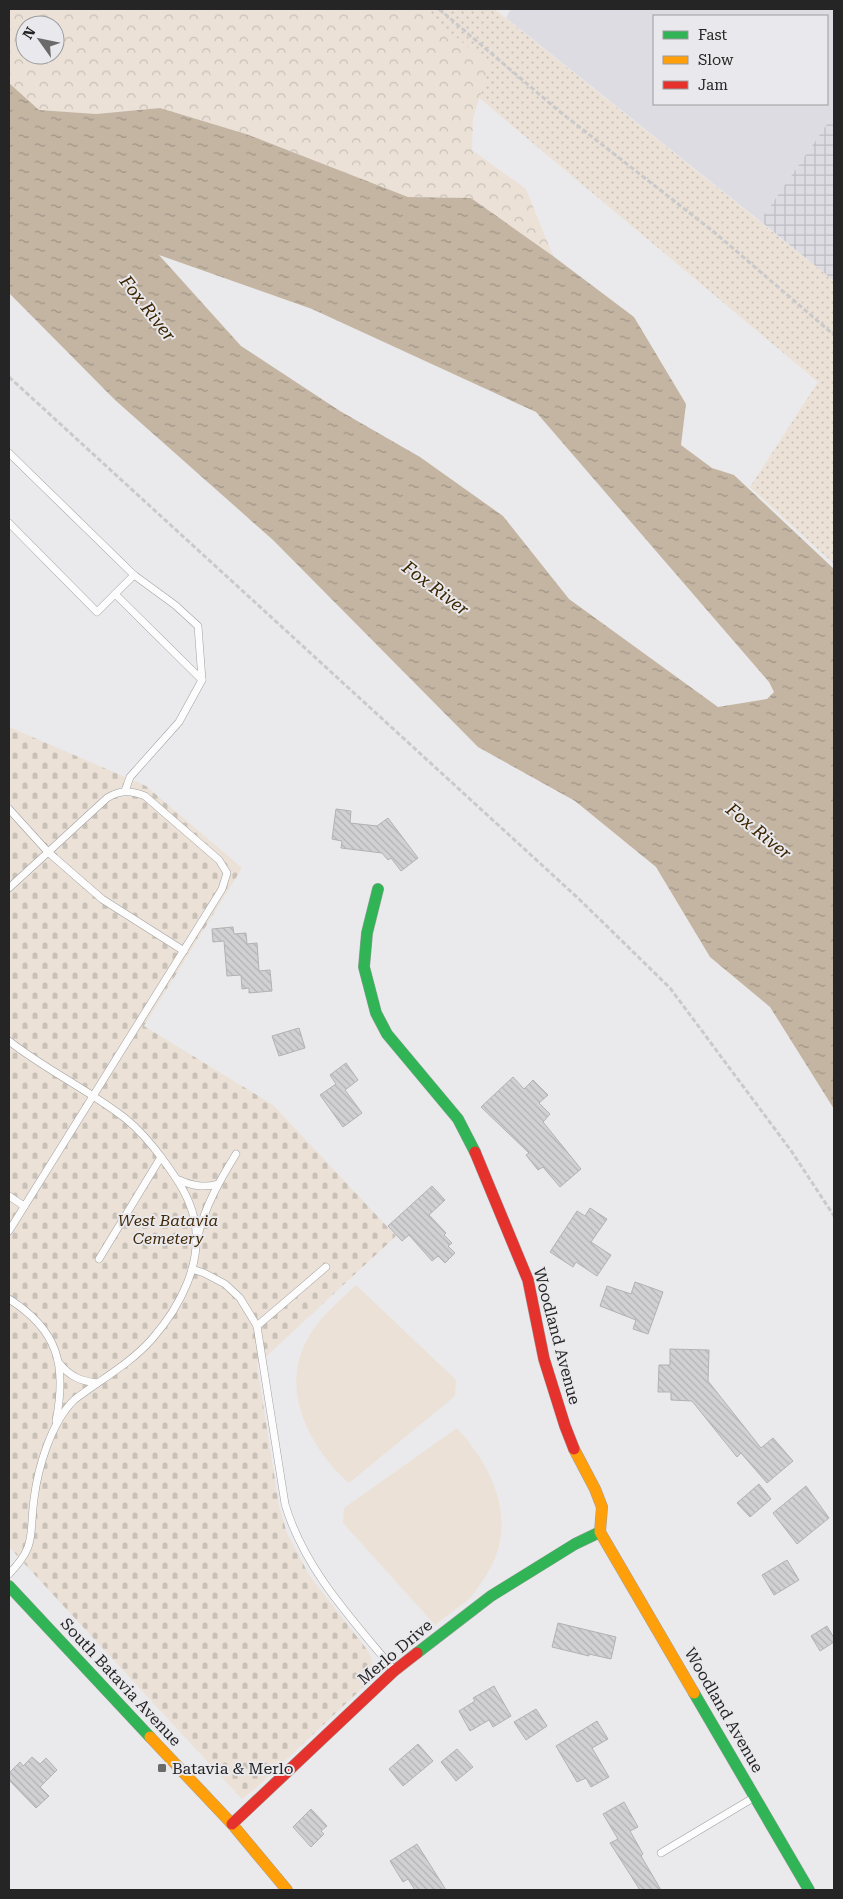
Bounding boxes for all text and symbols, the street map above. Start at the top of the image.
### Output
north arrow [15,15,65,65]
legend [653,15,828,105]
text: N [19,24,39,42]
text: Fast [698,26,728,44]
text: Slow [698,51,734,69]
text: Jam [698,76,728,94]
water label: Fox River [115,270,180,345]
water label: Fox River [398,556,474,620]
water label: Fox River [721,798,796,864]
park label: West Batavia Cemetery [118,1211,219,1248]
street label: Woodland Avenue [530,1265,584,1407]
street label: South Batavia Avenue [57,1614,185,1750]
street label: Merlo Drive [354,1615,436,1689]
street label: Woodland Avenue [681,1644,768,1776]
place label: Batavia & Merlo [172,1759,294,1778]
marker: Batavia & Merlo [156,1762,168,1774]

